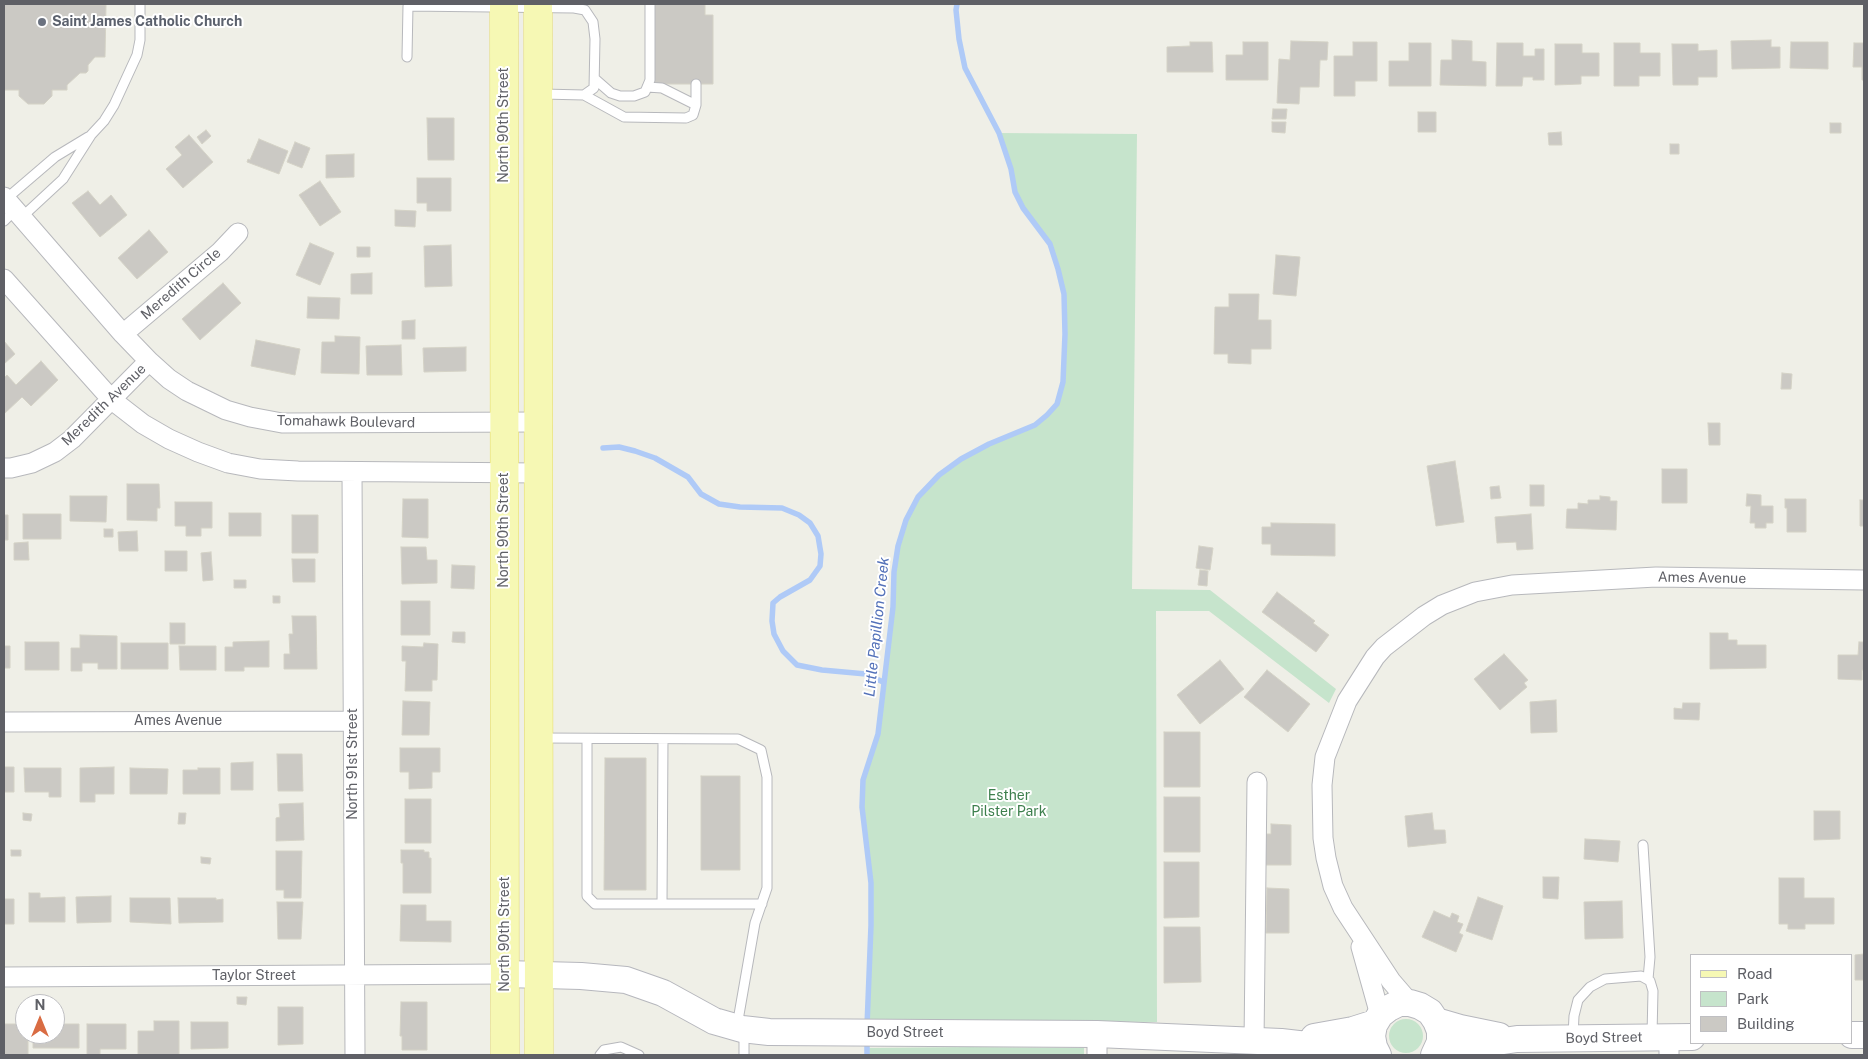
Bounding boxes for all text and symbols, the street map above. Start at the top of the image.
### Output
place label: Saint James Catholic Church [52,14,242,30]
marker: Saint James Catholic Church [36,16,48,28]
street label: North 90th Street [496,67,512,183]
street label: Meredith Circle [138,245,224,323]
street label: Meredith Avenue [58,361,150,449]
street label: Tomahawk Boulevard [277,412,415,432]
street label: North 90th Street [496,472,512,588]
water label: Little Papillion Creek [861,556,893,698]
street label: Ames Avenue [1658,569,1746,587]
street label: North 91st Street [345,708,361,820]
street label: Ames Avenue [134,713,222,729]
park label: Esther Pilster Park [971,788,1047,820]
street label: North 90th Street [497,876,513,992]
legend [1690,954,1853,1044]
text: Road [1737,965,1773,982]
street label: Taylor Street [212,968,296,984]
text: Park [1737,990,1769,1007]
north arrow [15,994,65,1044]
text: N [35,997,45,1013]
text: Building [1737,1015,1795,1032]
street label: Boyd Street [866,1025,944,1041]
street label: Boyd Street [1565,1029,1643,1047]

